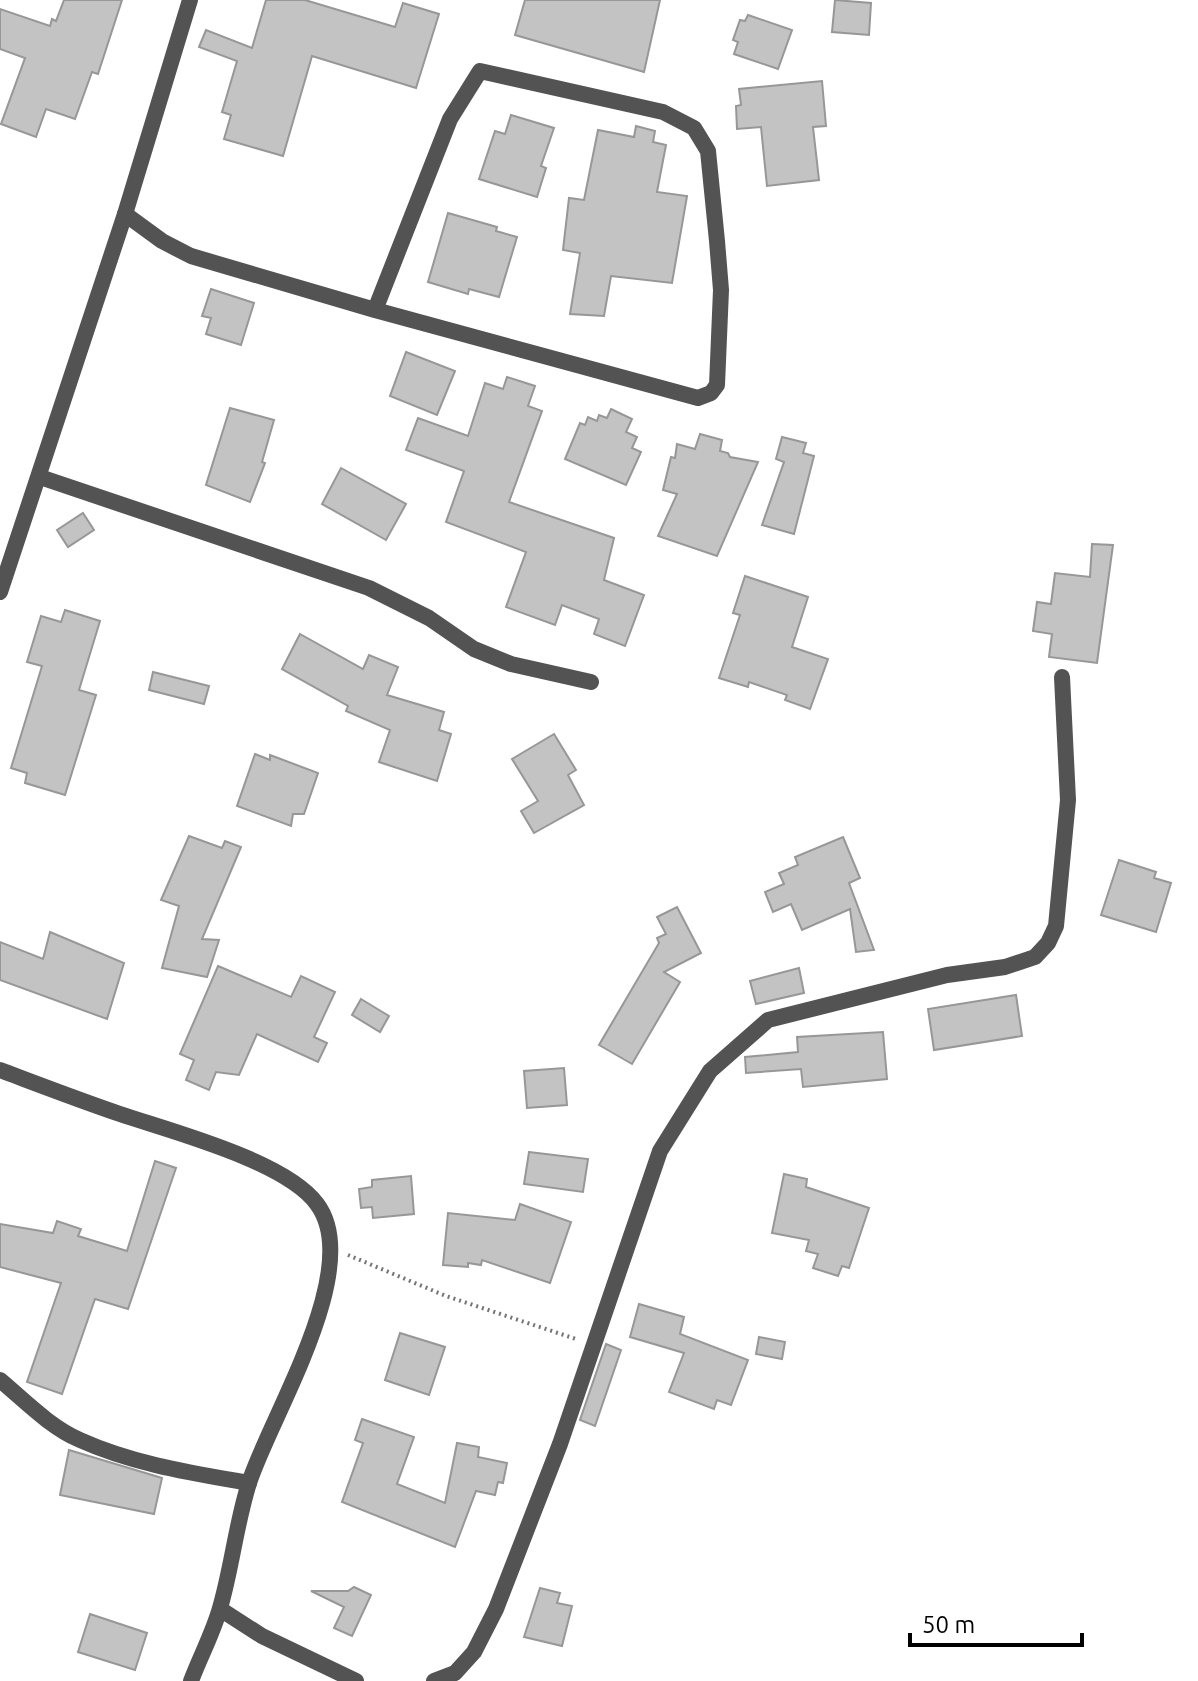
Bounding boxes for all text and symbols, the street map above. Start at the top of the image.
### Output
scale bar [910,1597,1082,1647]
text: 50 m [922,1611,975,1638]

